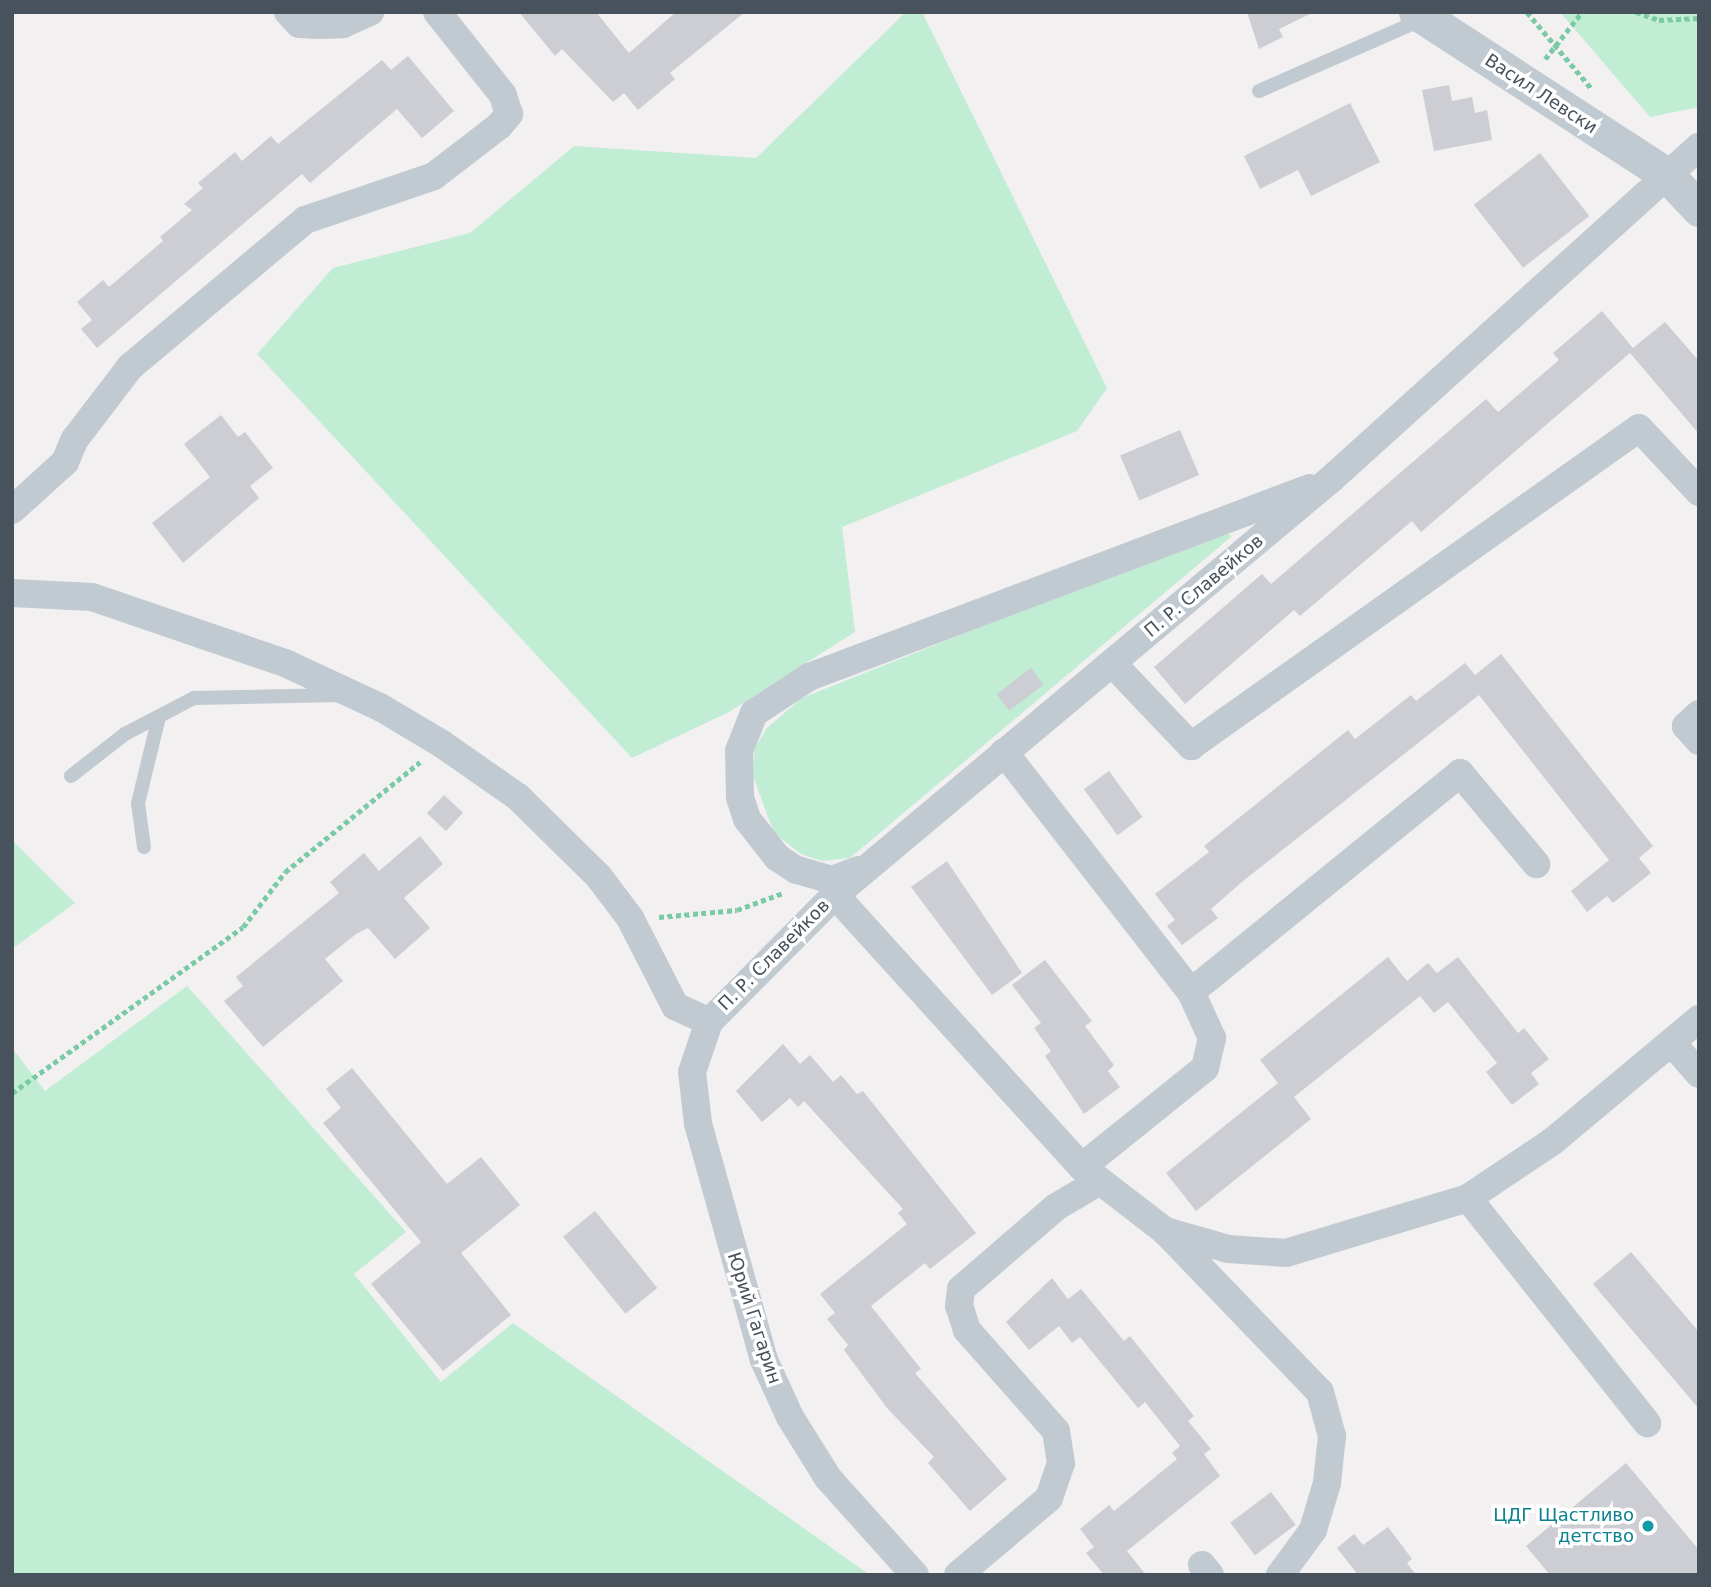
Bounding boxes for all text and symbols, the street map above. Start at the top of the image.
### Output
street label: Васил Левски [1481,50,1601,138]
street label: П. Р. Славейков [1140,530,1268,642]
street label: П. Р. Славейков [714,895,834,1015]
street label: Юрий Гагарин [723,1249,785,1387]
place label: ЦДГ Щастливо детство [1493,1505,1634,1548]
marker: ЦДГ Щастливо детство [1640,1518,1656,1534]

